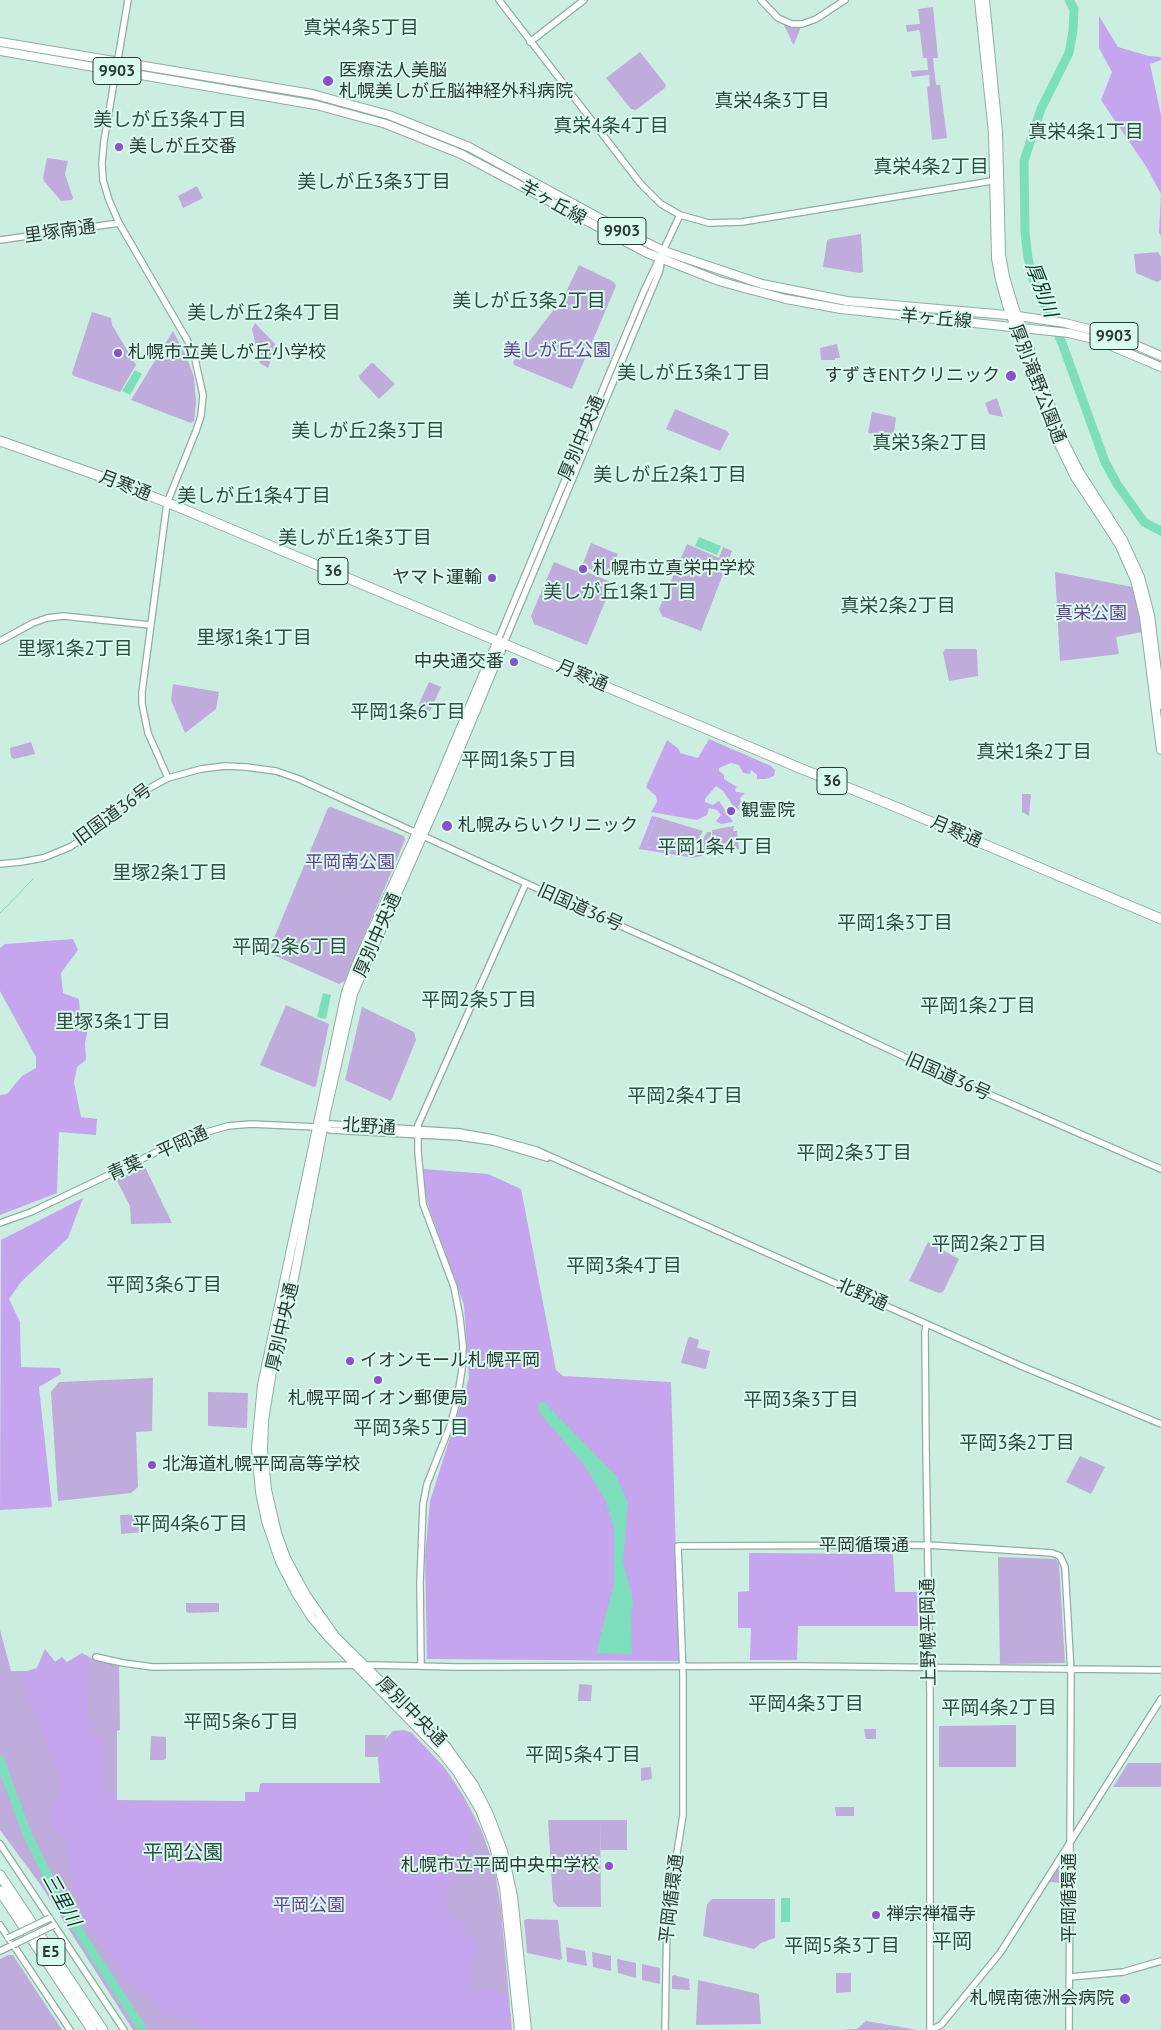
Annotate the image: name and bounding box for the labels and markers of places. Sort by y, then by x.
place label: 医療法人美脳 札幌美しが丘脳神経外科病院 [339,60,573,102]
marker: 医療法人美脳 札幌美しが丘脳神経外科病院 [321,74,335,88]
place label: 美しが丘交番 [129,136,237,158]
marker: 美しが丘交番 [113,141,125,153]
place label: 札幌市立美しが丘小学校 [128,342,326,364]
marker: 札幌市立美しが丘小学校 [112,347,124,359]
place label: すずきENTクリニック [824,365,1000,387]
marker: すずきENTクリニック [1004,369,1018,383]
place label: 札幌市立真栄中学校 [593,558,755,580]
marker: 札幌市立真栄中学校 [577,563,589,575]
place label: ヤマト運輸 [392,567,482,589]
marker: ヤマト運輸 [486,572,498,584]
place label: 中央通交番 [414,651,504,673]
marker: 中央通交番 [508,656,520,668]
place label: 観霊院 [741,800,795,822]
marker: 観霊院 [725,805,737,817]
place label: 札幌みらいクリニック [458,815,638,837]
marker: 札幌みらいクリニック [440,819,454,833]
place label: イオンモール札幌平岡 [360,1350,540,1372]
marker: イオンモール札幌平岡 [344,1355,356,1367]
marker: 札幌平岡イオン郵便局 [372,1374,384,1386]
place label: 札幌平岡イオン郵便局 [288,1388,468,1410]
place label: 北海道札幌平岡高等学校 [162,1454,360,1476]
marker: 北海道札幌平岡高等学校 [146,1459,158,1471]
place label: 札幌市立平岡中央中学校 [401,1855,599,1877]
marker: 札幌市立平岡中央中学校 [603,1860,615,1872]
place label: 禅宗禅福寺 [886,1904,976,1926]
marker: 禅宗禅福寺 [870,1909,882,1921]
place label: 札幌南徳洲会病院 [970,1988,1114,2010]
marker: 札幌南徳洲会病院 [1118,1992,1132,2006]

